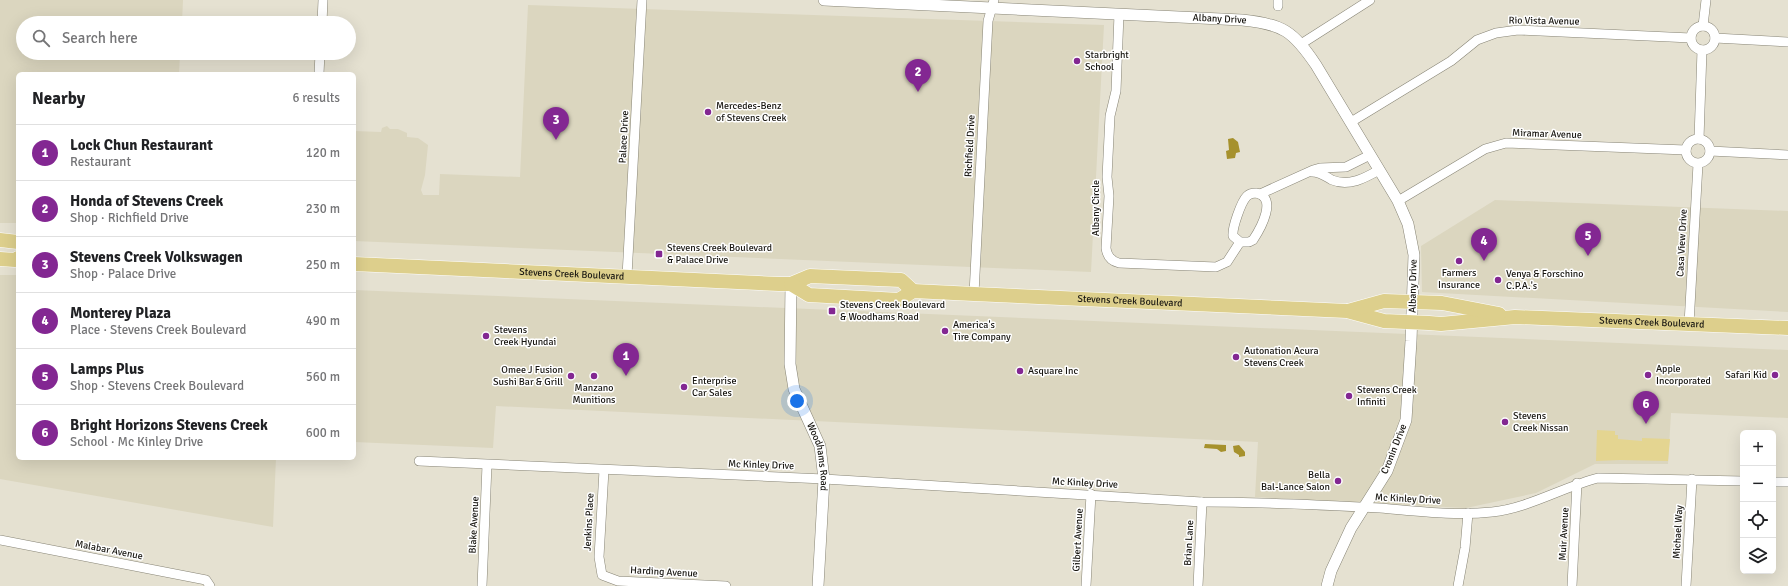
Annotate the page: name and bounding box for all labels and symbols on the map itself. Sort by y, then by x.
street label: Albany Drive [1192,12,1247,26]
street label: Rio Vista Avenue [1508,14,1580,28]
place label: Starbright School [1085,49,1129,73]
marker: Starbright School [1072,56,1082,66]
pin: 2 [905,59,931,92]
place label: Mercedes-Benz of Stevens Creek [716,100,787,124]
pin: 3 [543,107,569,140]
marker: Mercedes-Benz of Stevens Creek [703,107,713,117]
street label: Palace Drive [617,110,631,164]
street label: Richfield Drive [962,115,978,177]
street label: Miramar Avenue [1512,127,1582,141]
street label: Albany Circle [1090,180,1102,236]
street label: Casa View Drive [1674,209,1690,277]
pin: 5 [1575,223,1601,256]
pin: 4 [1471,228,1497,261]
place label: Stevens Creek Boulevard & Palace Drive [667,242,772,266]
marker: Stevens Creek Boulevard & Palace Drive [654,249,664,259]
marker: Farmers Insurance [1454,256,1464,266]
street label: Albany Drive [1407,259,1419,313]
street label: Stevens Creek Boulevard [519,266,625,283]
place label: Farmers Insurance [1438,267,1480,291]
place label: Venya & Forschino C.P.A.'s [1506,268,1584,292]
marker: Venya & Forschino C.P.A.'s [1493,275,1503,285]
street label: Stevens Creek Boulevard [1077,293,1183,309]
place label: Stevens Creek Boulevard & Woodhams Road [840,299,945,323]
marker: Stevens Creek Boulevard & Woodhams Road [827,306,837,316]
street label: Stevens Creek Boulevard [1599,314,1705,331]
place label: America's Tire Company [953,319,1011,343]
place label: Stevens Creek Hyundai [494,324,556,348]
marker: America's Tire Company [940,326,950,336]
marker: Stevens Creek Hyundai [481,331,491,341]
pin: 1 [613,343,639,376]
place label: Autonation Acura Stevens Creek [1244,345,1319,369]
marker: Autonation Acura Stevens Creek [1231,352,1241,362]
place label: Apple Incorporated [1656,363,1711,387]
place label: Omee J Fusion Sushi Bar & Grill [493,364,563,388]
place label: Asquare Inc [1028,365,1078,377]
marker: Asquare Inc [1015,366,1025,376]
place label: Safari Kid [1725,369,1767,381]
marker: Apple Incorporated [1643,370,1653,380]
marker: Safari Kid [1770,370,1780,380]
marker: Omee J Fusion Sushi Bar & Grill [566,371,576,381]
marker: Manzano Munitions [589,371,599,381]
place label: Enterprise Car Sales [692,375,736,399]
place label: Manzano Munitions [573,382,616,406]
marker: Enterprise Car Sales [679,382,689,392]
place label: Stevens Creek Infiniti [1357,384,1417,408]
your location [787,391,807,411]
marker: Stevens Creek Infiniti [1344,391,1354,401]
pin: 6 [1633,391,1659,424]
place label: Stevens Creek Nissan [1513,410,1569,434]
marker: Stevens Creek Nissan [1500,417,1510,427]
street label: Woodhams Road [804,421,830,491]
street label: Cronin Drive [1379,422,1409,476]
street label: Mc Kinley Drive [728,458,794,472]
place label: Bella Bal-Lance Salon [1261,469,1330,493]
street label: Mc Kinley Drive [1052,475,1118,491]
marker: Bella Bal-Lance Salon [1333,476,1343,486]
street label: Mc Kinley Drive [1375,491,1441,507]
street label: Jenkins Place [581,493,597,551]
street label: Blake Avenue [467,496,481,554]
street label: Michael Way [1671,504,1685,559]
street label: Muir Avenue [1557,507,1571,561]
street label: Gilbert Avenue [1070,508,1086,572]
street label: Brian Lane [1182,520,1196,566]
street label: Malabar Avenue [74,538,144,562]
street label: Harding Avenue [630,564,698,580]

